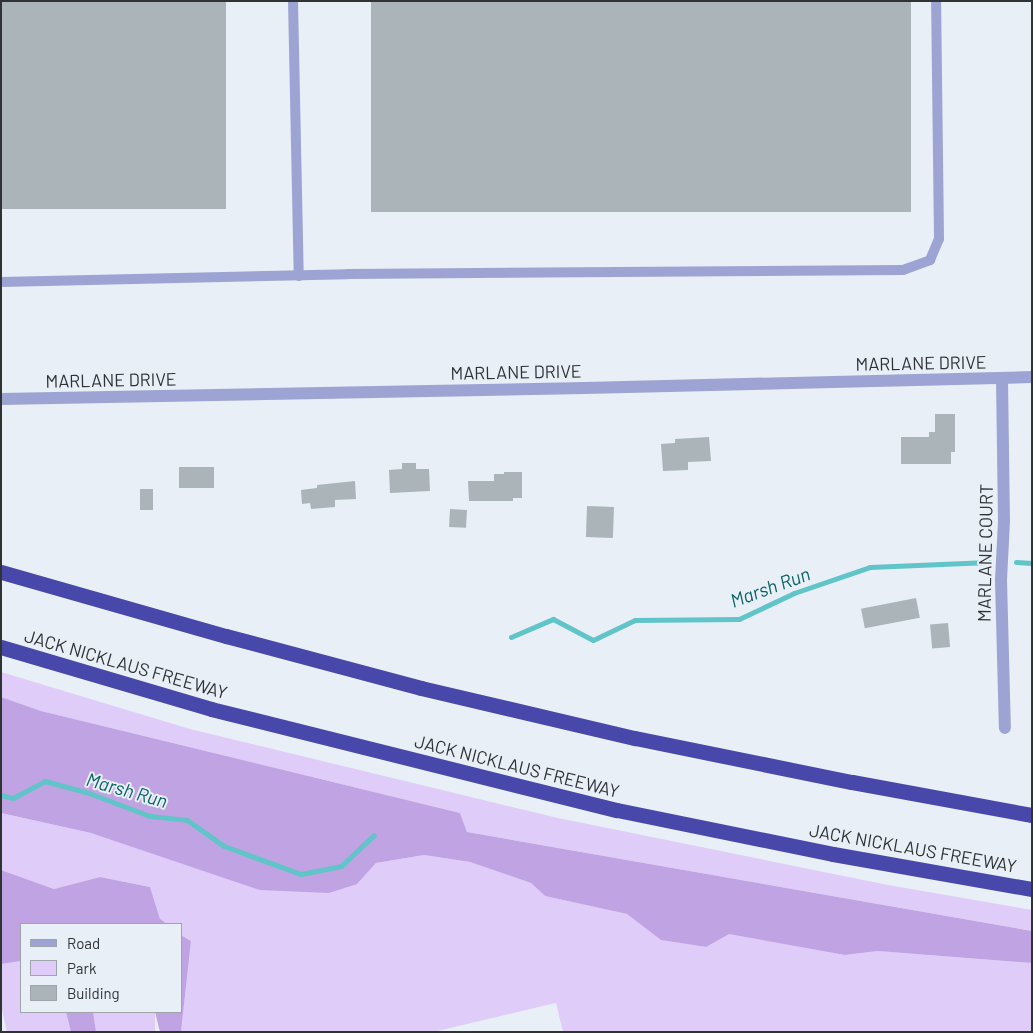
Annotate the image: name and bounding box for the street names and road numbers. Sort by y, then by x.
street label: MARLANE DRIVE [855,351,987,375]
street label: MARLANE DRIVE [450,360,582,384]
street label: MARLANE DRIVE [45,368,177,392]
street label: MARLANE COURT [973,484,997,622]
street label: JACK NICKLAUS FREEWAY [22,625,230,703]
street label: JACK NICKLAUS FREEWAY [412,730,622,802]
street label: JACK NICKLAUS FREEWAY [808,819,1018,877]

